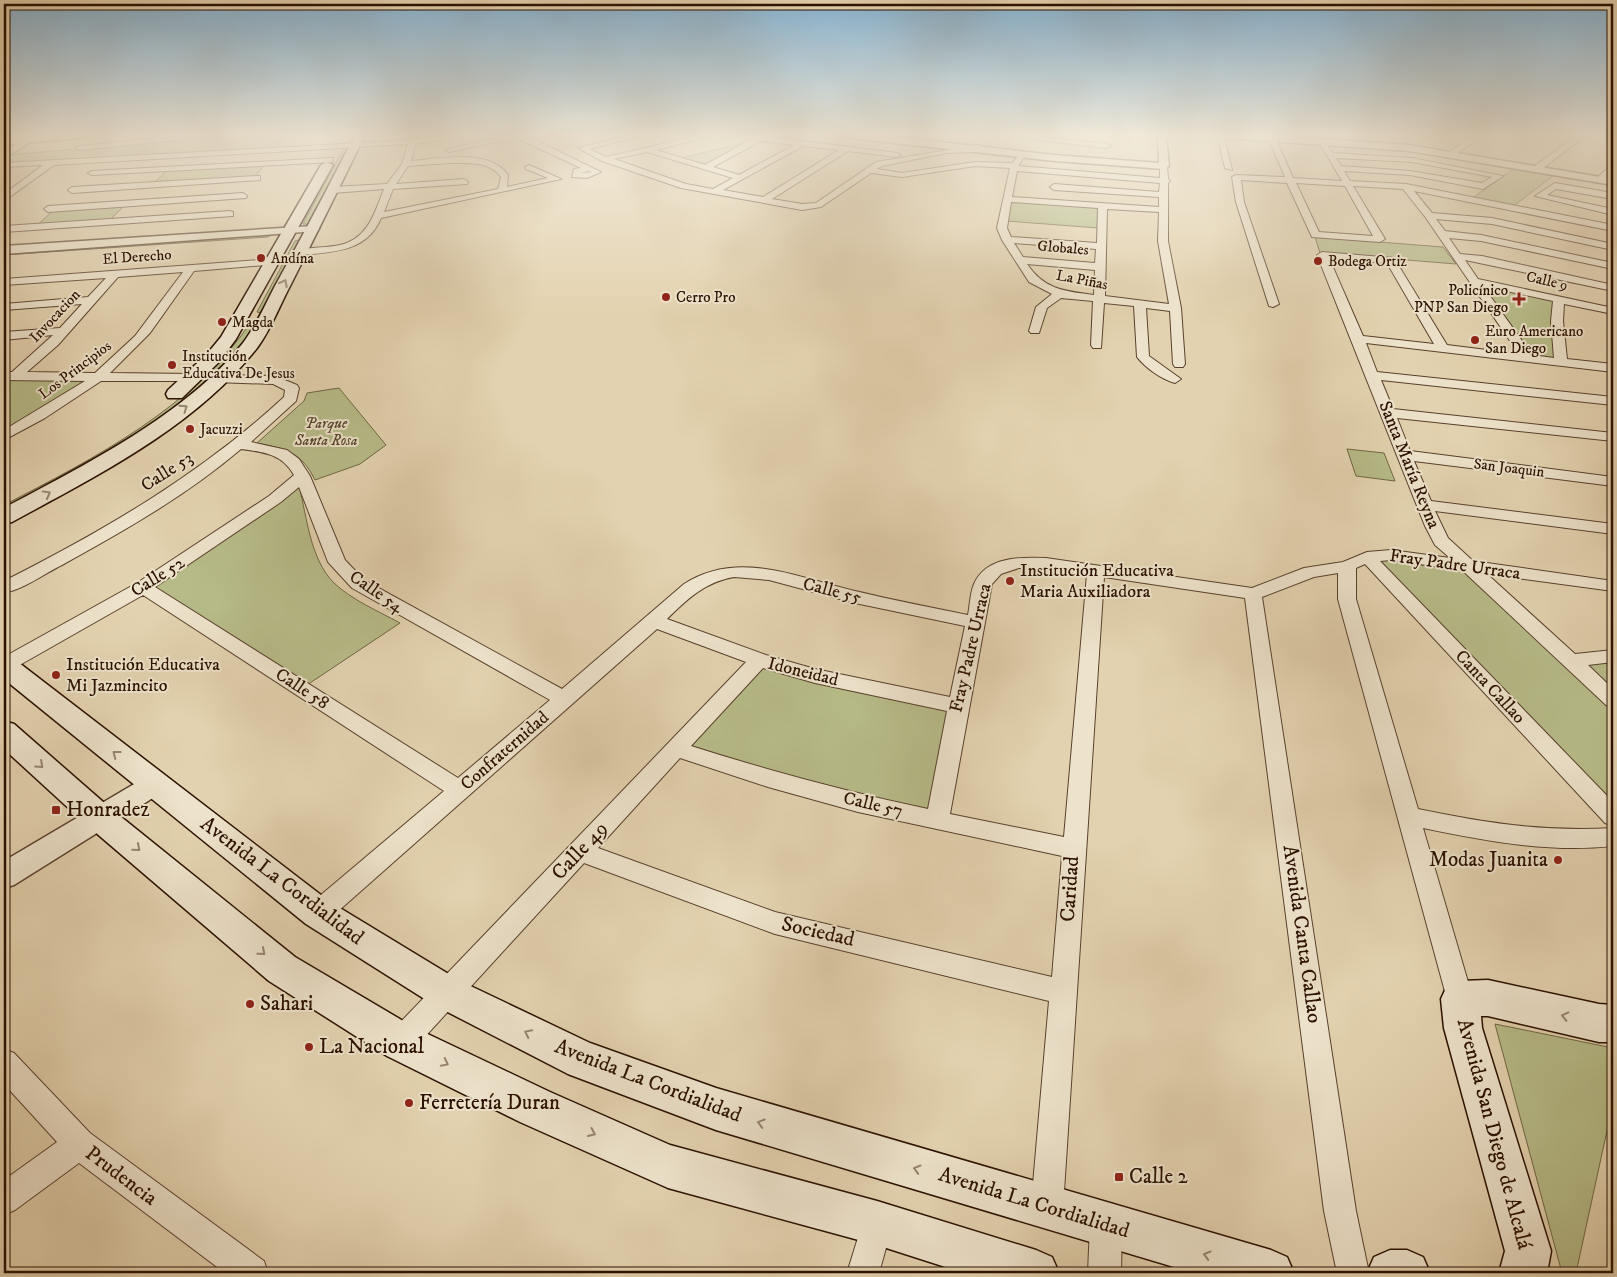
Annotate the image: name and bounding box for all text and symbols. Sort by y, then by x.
street label: Globales [1037,236,1089,260]
street label: El Derecho [102,245,172,269]
place label: Andína [271,249,315,268]
marker: Andína [255,252,267,264]
place label: Bodega Ortiz [1328,252,1407,271]
marker: Bodega Ortiz [1312,255,1324,267]
street label: La Piñas [1055,266,1109,294]
street label: Calle 9 [1524,267,1570,295]
one-way arrow [278,279,288,288]
place label: Policínico PNP San Diego [1414,281,1508,317]
street label: Invocacion [26,285,85,347]
place label: Cerro Pro [676,288,735,307]
marker: Cerro Pro [660,291,672,303]
marker: Policínico PNP San Diego [1512,292,1526,306]
place label: Magda [232,313,274,332]
marker: Magda [216,316,228,328]
place label: Euro Americano San Diego [1485,322,1583,358]
marker: Euro Americano San Diego [1469,334,1481,346]
street label: Los Principios [35,336,115,404]
place label: Institución Educativa De Jesus [182,347,295,383]
marker: Institución Educativa De Jesus [166,359,178,371]
street label: Santa María Reyna [1373,398,1445,532]
one-way arrow [179,405,188,414]
park label: Parque Santa Rosa [294,414,357,450]
place label: Jacuzzi [198,420,243,439]
marker: Jacuzzi [184,423,196,435]
street label: Calle 53 [137,447,197,497]
street label: San Joaquin [1473,454,1546,482]
one-way arrow [41,490,50,500]
street label: Fray Padre Urraca [1388,545,1522,585]
street label: Calle 52 [127,552,189,602]
place label: Institución Educativa Maria Auxiliadora [1020,560,1174,603]
street label: Calle 54 [345,566,408,618]
street label: Calle 55 [800,573,864,609]
marker: Institución Educativa Maria Auxiliadora [1004,575,1016,587]
street label: Fray Padre Urraca [945,581,997,715]
street label: Canta Callao [1450,645,1530,729]
street label: Idoneidad [765,653,841,691]
place label: Institución Educativa Mi Jazmincito [66,654,220,697]
street label: Calle 58 [271,664,333,714]
marker: Institución Educativa Mi Jazmincito [50,669,62,681]
street label: Confraternidad [456,707,554,795]
one-way arrow [112,751,122,760]
one-way arrow [35,759,44,768]
street label: Calle 57 [841,788,905,822]
place label: Honradez [66,797,150,823]
marker: Honradez [50,804,62,816]
street label: Avenida La Cordialidad [195,811,369,951]
street label: Calle 49 [546,816,614,886]
one-way arrow [131,843,140,851]
street label: Avenida Canta Callao [1277,843,1327,1025]
place label: Modas Juanita [1429,847,1548,873]
marker: Modas Juanita [1552,854,1564,866]
street label: Caridad [1055,855,1085,923]
street label: Sociedad [779,911,858,953]
one-way arrow [256,947,265,955]
place label: Sahari [260,991,313,1017]
marker: Sahari [244,998,256,1010]
one-way arrow [1561,1011,1570,1022]
street label: Avenida San Diego de Alcalá [1451,1016,1537,1252]
one-way arrow [524,1029,533,1039]
street label: Avenida La Cordialidad [551,1033,746,1129]
place label: La Nacional [319,1034,425,1060]
marker: La Nacional [303,1041,315,1053]
one-way arrow [440,1057,449,1067]
place label: Ferretería Duran [419,1090,560,1116]
marker: Ferretería Duran [403,1097,415,1109]
one-way arrow [757,1118,766,1128]
one-way arrow [587,1126,596,1137]
street label: Prudencia [80,1140,162,1212]
street label: Avenida La Cordialidad [936,1162,1133,1245]
one-way arrow [913,1164,922,1174]
place label: Calle 2 [1129,1164,1189,1190]
marker: Calle 2 [1113,1171,1125,1183]
one-way arrow [1203,1250,1212,1260]

